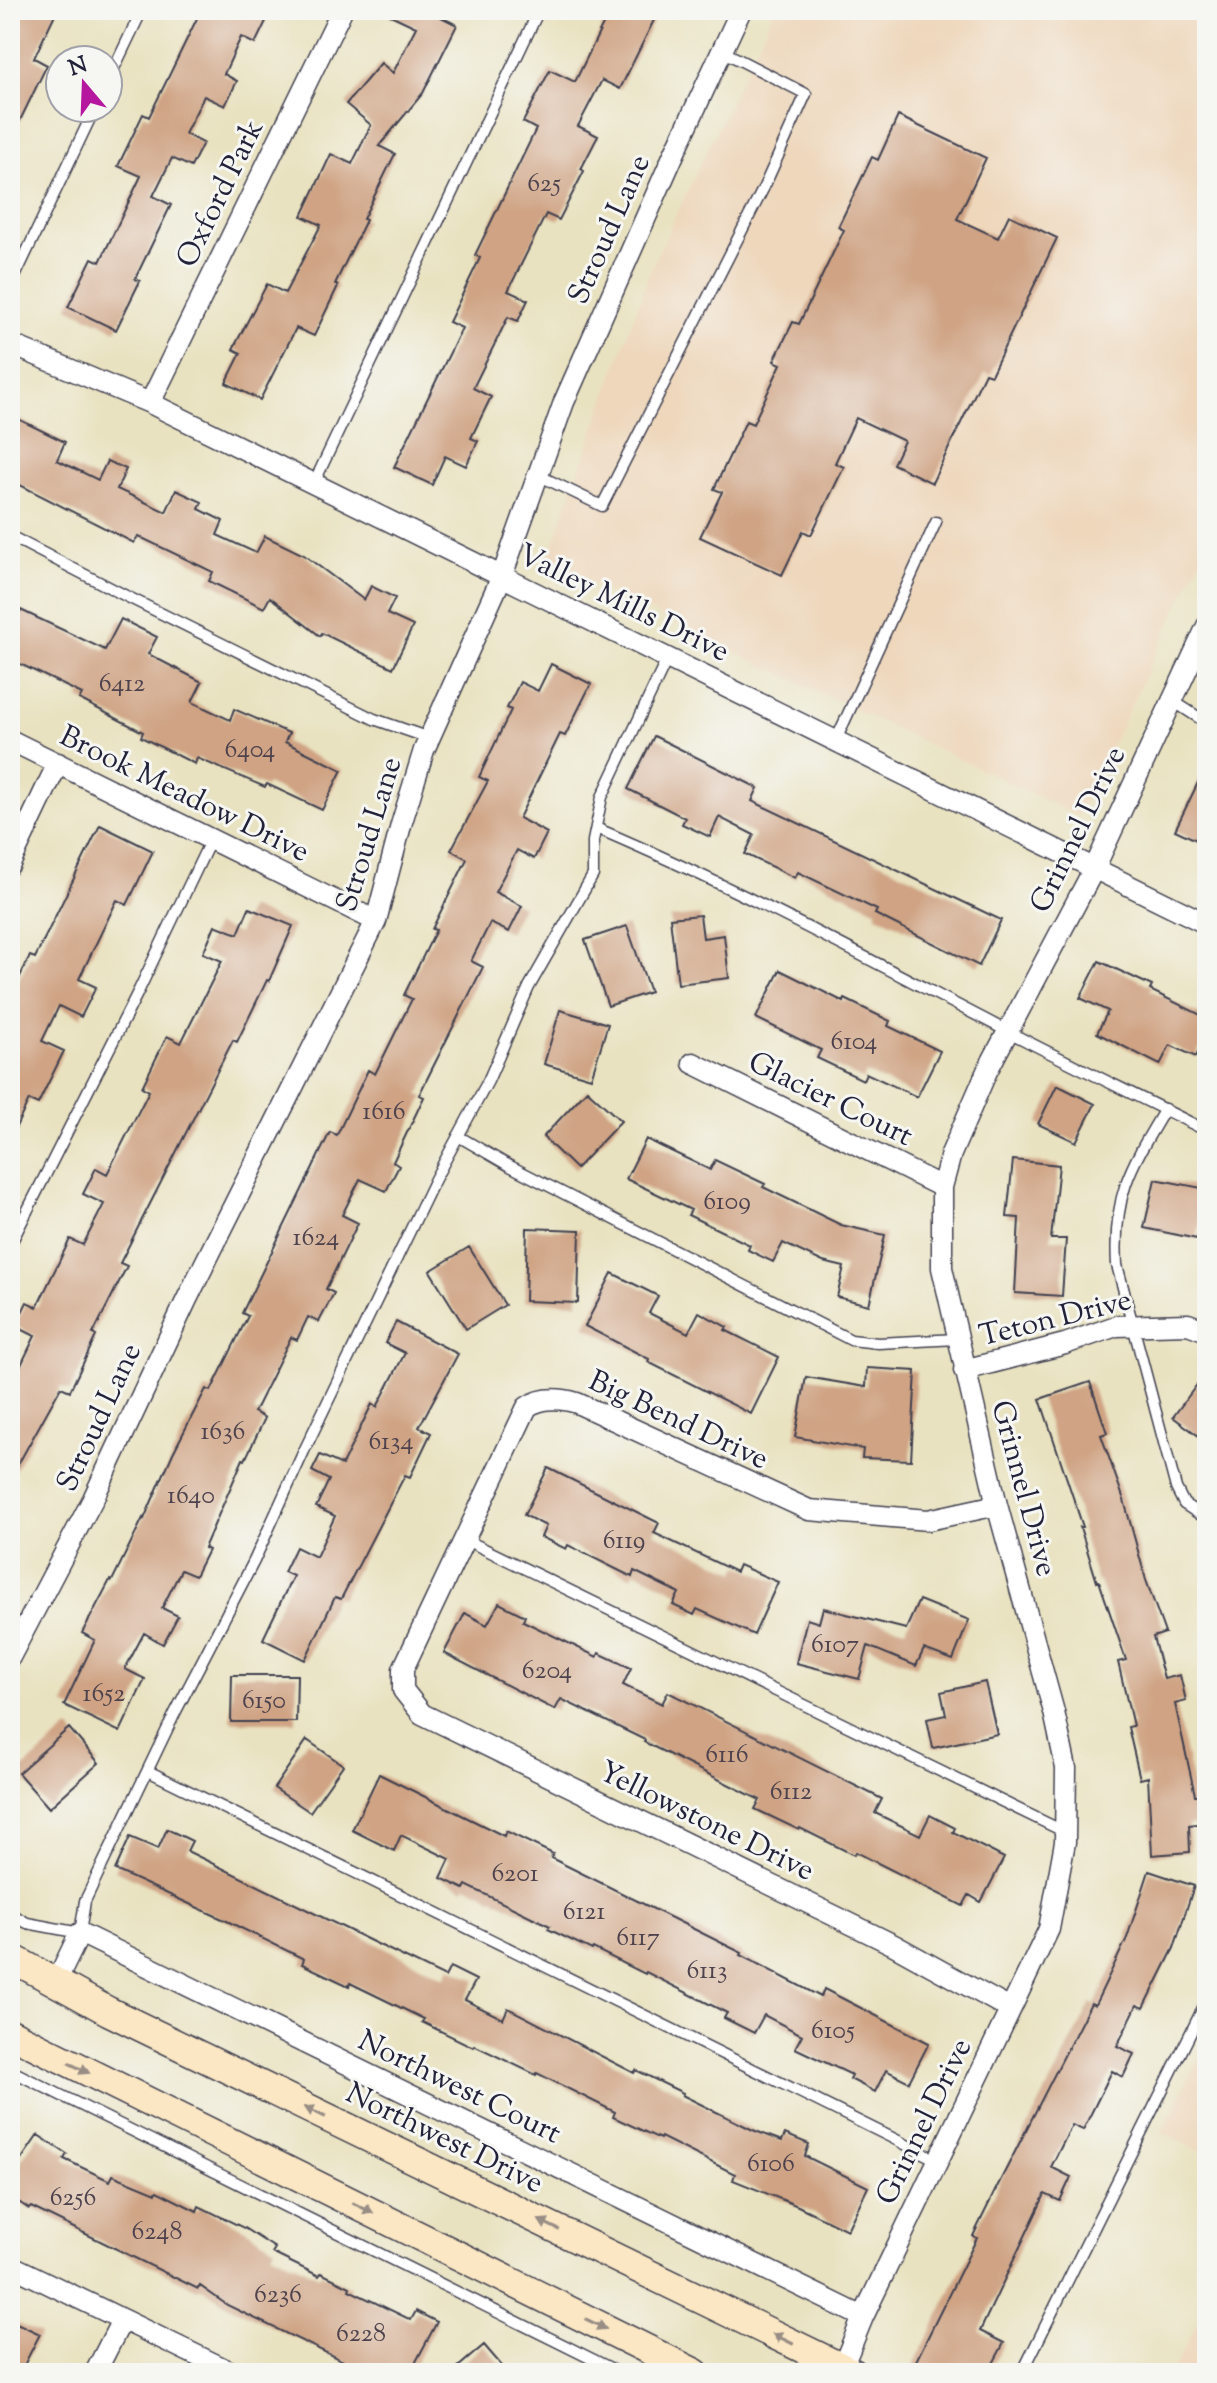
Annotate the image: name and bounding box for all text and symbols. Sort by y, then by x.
north arrow [44,44,124,124]
text: N [65,50,92,86]
street label: Oxford Park [167,113,276,275]
street label: Stroud Lane [558,148,662,312]
house number: 625 [527,166,561,203]
street label: Valley Mills Drive [510,534,736,674]
house number: 6412 [99,666,145,703]
street label: Brook Meadow Drive [52,716,316,874]
house number: 6404 [225,732,275,769]
street label: Grinnel Drive [1020,740,1138,921]
street label: Stroud Lane [326,752,414,917]
house number: 6104 [831,1024,877,1061]
street label: Glacier Court [740,1042,920,1159]
house number: 1616 [362,1094,406,1131]
house number: 6109 [703,1184,751,1221]
house number: 1624 [293,1220,339,1257]
street label: Teton Drive [975,1280,1136,1359]
street label: Stroud Lane [47,1337,154,1500]
street label: Big Bend Drive [581,1361,775,1482]
street label: Grinnel Drive [978,1396,1067,1581]
house number: 1636 [201,1414,245,1451]
house number: 6134 [368,1424,414,1461]
house number: 1640 [167,1478,215,1515]
house number: 6119 [603,1523,645,1560]
house number: 6107 [811,1627,859,1664]
house number: 6204 [522,1653,572,1690]
house number: 1652 [83,1676,125,1713]
house number: 6150 [242,1683,286,1720]
house number: 6116 [705,1737,749,1774]
street label: Yellowstone Drive [591,1751,821,1893]
house number: 6112 [770,1774,812,1811]
house number: 6201 [491,1856,539,1893]
house number: 6121 [563,1894,605,1931]
house number: 6117 [616,1920,660,1957]
house number: 6113 [687,1953,727,1990]
house number: 6105 [811,2013,855,2050]
street label: Northwest Court [350,2020,568,2156]
street label: Grinnel Drive [866,2032,984,2213]
one-way arrow [68,2061,91,2075]
street label: Northwest Drive [338,2073,550,2206]
one-way arrow [304,2105,327,2119]
house number: 6106 [747,2146,795,2183]
house number: 6256 [50,2180,96,2217]
one-way arrow [351,2202,374,2215]
house number: 6248 [132,2214,182,2251]
one-way arrow [537,2218,561,2232]
house number: 6236 [254,2277,302,2314]
house number: 6228 [336,2316,386,2353]
one-way arrow [584,2317,607,2331]
one-way arrow [771,2332,795,2346]

